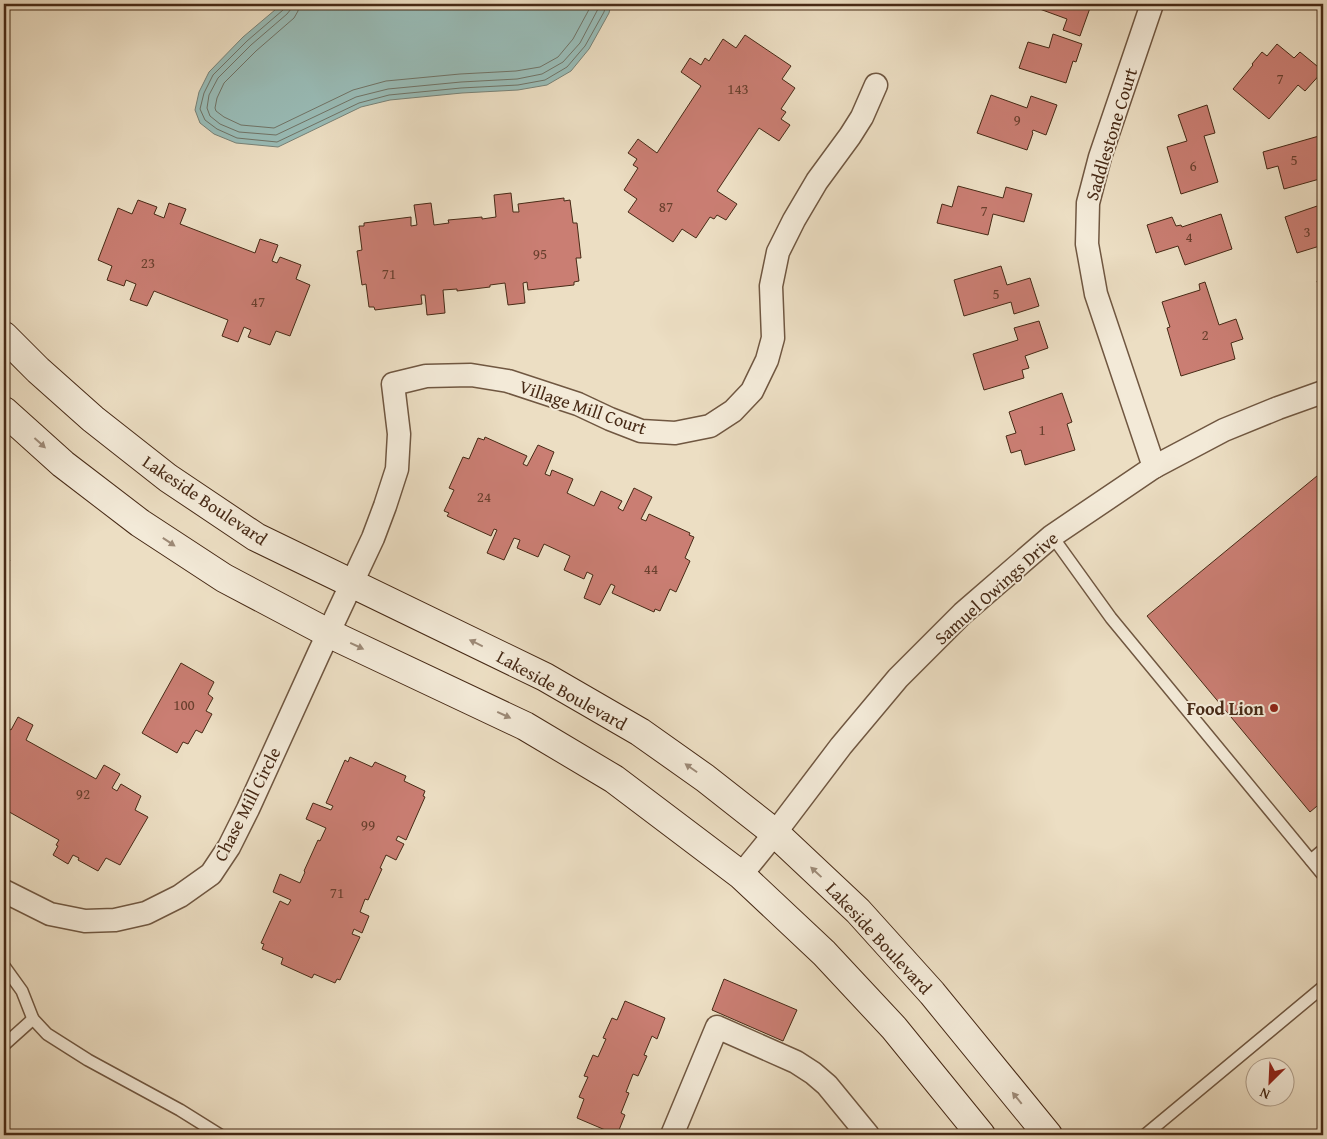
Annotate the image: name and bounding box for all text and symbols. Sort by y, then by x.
street label: Saddlestone Court [1078,64,1144,204]
house number: 7 [1276,68,1284,89]
house number: 143 [727,78,749,99]
house number: 9 [1013,109,1021,130]
house number: 5 [1290,149,1298,170]
house number: 6 [1189,155,1197,176]
house number: 87 [659,196,673,217]
house number: 7 [980,200,988,221]
house number: 3 [1303,221,1311,242]
house number: 4 [1185,226,1193,247]
house number: 95 [533,243,547,264]
house number: 23 [141,252,155,273]
house number: 71 [382,263,396,284]
house number: 5 [992,283,1000,304]
house number: 47 [251,291,265,312]
house number: 2 [1201,324,1209,345]
street label: Village Mill Court [516,373,651,442]
house number: 1 [1038,419,1046,440]
one-way arrow [33,438,46,449]
street label: Lakeside Boulevard [137,448,273,552]
house number: 24 [477,486,491,507]
street label: Samuel Owings Drive [928,525,1064,651]
one-way arrow [162,537,176,547]
house number: 44 [644,558,658,579]
one-way arrow [468,639,483,647]
one-way arrow [349,642,364,651]
street label: Lakeside Boulevard [492,643,632,737]
house number: 100 [173,694,195,715]
place label: Food Lion [1187,695,1264,722]
marker: Food Lion [1268,702,1280,714]
one-way arrow [497,712,511,720]
street label: Chase Mill Circle [207,742,287,866]
one-way arrow [685,763,698,773]
house number: 92 [76,783,90,804]
house number: 99 [361,814,375,835]
one-way arrow [811,866,823,878]
street label: Lakeside Boulevard [820,876,939,1001]
house number: 71 [330,882,344,903]
north arrow [1244,1056,1294,1106]
text: N [1256,1083,1273,1105]
one-way arrow [1012,1091,1023,1104]

